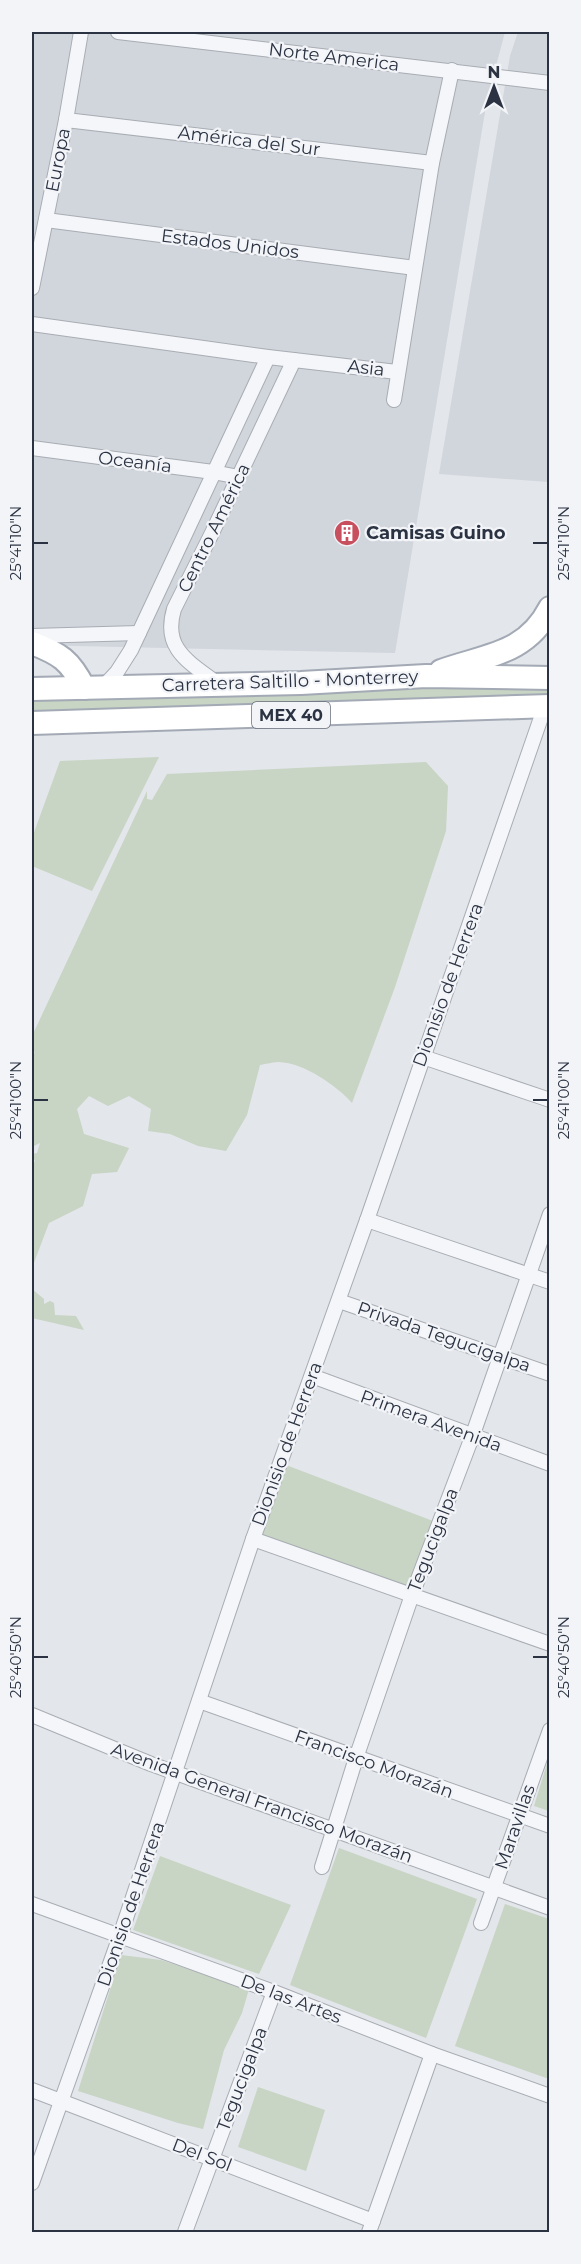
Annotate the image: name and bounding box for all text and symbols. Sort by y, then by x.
street label: Norte America [267,38,401,76]
north arrow [464,57,524,117]
text: N [488,63,500,82]
street label: América del Sur [177,121,321,161]
street label: Europa [41,126,75,194]
street label: Estados Unidos [160,225,300,263]
street label: Asia [346,355,386,381]
street label: Oceanía [97,447,173,477]
street label: Centro América [173,460,255,596]
text: 25°41'10"N [6,506,25,580]
text: 25°41'10"N [554,506,573,580]
building icon: Camisas Guino [332,518,362,548]
place label: Camisas Guino [366,522,506,544]
street label: Carretera Saltillo - Monterrey [161,666,419,696]
road number: MEX 40 [252,702,330,728]
street label: Dionisio de Herrera [408,900,488,1070]
text: 25°41'00"N [6,1061,25,1139]
text: 25°41'00"N [554,1061,573,1139]
street label: Privada Tegucigalpa [354,1297,534,1377]
street label: Dionisio de Herrera [247,1359,327,1529]
street label: Primera Avenida [357,1385,505,1457]
street label: Tegucigalpa [403,1485,463,1595]
text: 25°40'50"N [6,1616,25,1698]
text: 25°40'50"N [554,1616,573,1698]
street label: Francisco Morazán [291,1725,457,1803]
street label: Avenida General Francisco Morazán [108,1738,416,1868]
street label: Maravillas [490,1781,540,1872]
street label: Dionisio de Herrera [92,1819,170,1989]
street label: De las Artes [237,1970,345,2028]
street label: Tegucigalpa [212,2024,272,2134]
street label: Del Sol [169,2134,235,2176]

